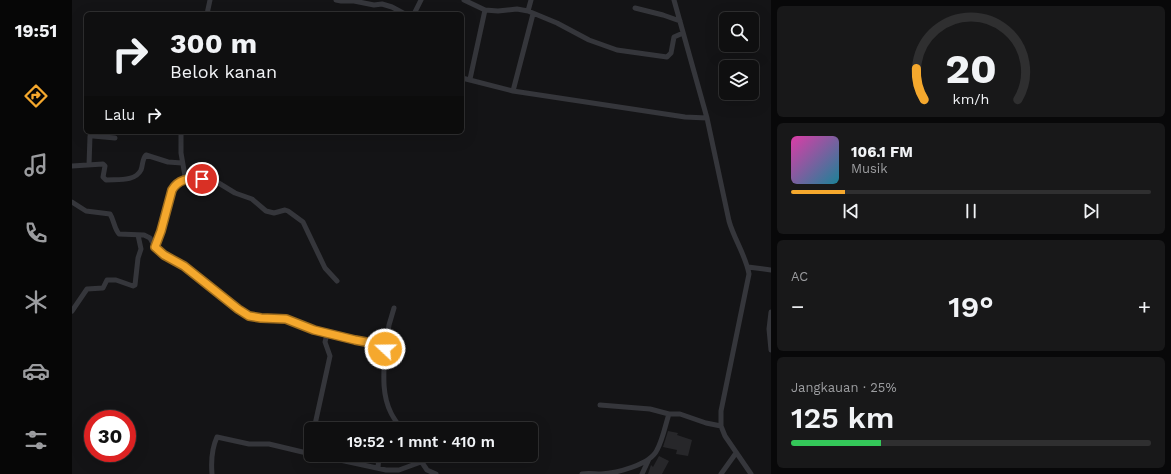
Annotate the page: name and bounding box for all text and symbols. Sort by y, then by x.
map controls [719,12,759,100]
button: search [719,12,759,52]
text: 19:51 [15,20,57,41]
text: 300 m [170,27,257,60]
icon: right [104,28,156,80]
text: 20 [945,43,997,92]
button: layers [719,60,759,100]
text: Belok kanan [170,61,277,82]
icon: directions [22,82,50,110]
text: km/h [953,90,989,106]
icon: right [143,104,165,126]
text: Lalu [104,106,135,124]
text: 106.1 FM [851,143,913,161]
icon: music [22,151,50,179]
text: Musik [851,161,888,176]
pin [185,162,219,196]
icon: arrive [191,168,213,190]
icon: previous [840,200,862,222]
icon: pause [960,200,982,222]
icon: next [1080,200,1102,222]
icon: phone [22,219,50,247]
text: AC [791,269,808,284]
icon: climate [22,288,50,316]
text: 19° [948,289,994,324]
text: − [791,294,804,319]
text: + [1138,294,1151,319]
position arrow [364,328,406,370]
icon: car [22,357,50,385]
text: Jangkauan · 25% [791,380,897,395]
text: 125 km [791,400,894,435]
speed limit sign: 30 [84,410,136,462]
icon: filters [22,426,50,454]
text: 19:52 · 1 mnt · 410 m [347,433,495,451]

